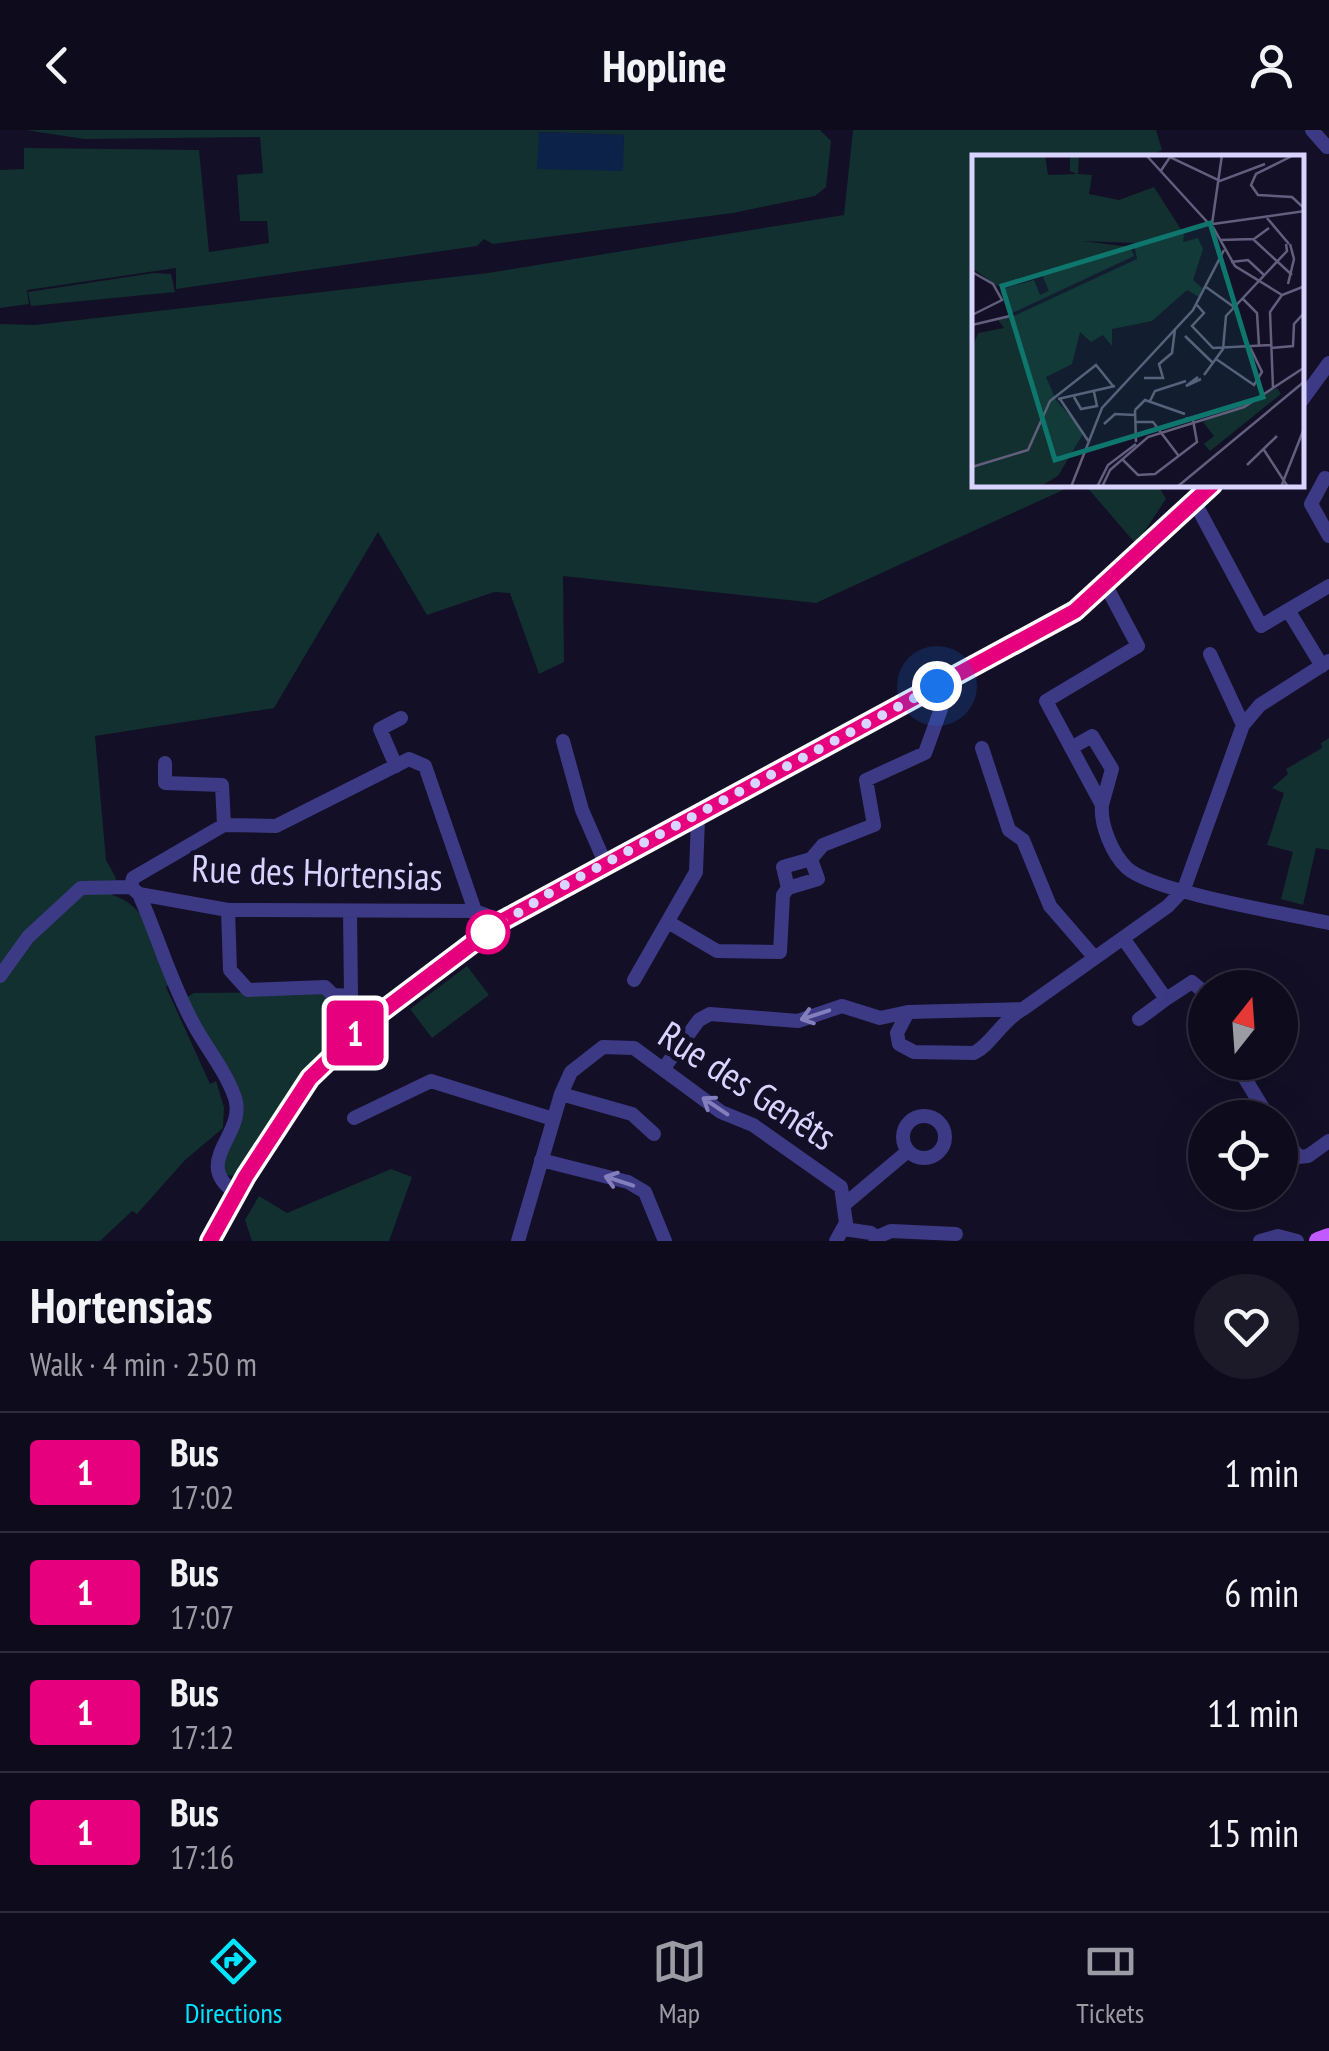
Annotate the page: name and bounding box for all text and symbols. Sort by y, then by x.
text: Hopline [602,36,727,94]
icon: back [30,38,85,93]
icon: person [1244,38,1299,93]
inset map [972,155,1304,488]
your location [912,661,962,711]
street label: Rue des Hortensias [191,843,443,900]
unlabelled marker [467,911,509,953]
north arrow [1188,970,1298,1080]
map controls [1188,970,1298,1210]
line badge: 1 [322,1000,388,1066]
one-way arrow [800,1007,832,1025]
street label: Rue des Genêts [650,1009,846,1160]
text: 1 [347,1010,363,1056]
one-way arrow [701,1096,729,1117]
button: locate [1188,1100,1298,1210]
one-way arrow [604,1171,636,1189]
text: Hortensias [30,1274,213,1336]
button: heart [1194,1274,1299,1379]
text: Walk · 4 min · 250 m [30,1343,257,1385]
text: Bus [170,1427,219,1476]
text: 1 min [1224,1448,1299,1497]
text: 1 [77,1449,93,1495]
text: 17:02 [170,1476,234,1518]
text: Bus [170,1547,219,1596]
text: 6 min [1224,1568,1299,1617]
text: 1 [77,1569,93,1615]
text: 17:07 [170,1596,234,1638]
text: Bus [170,1667,219,1716]
text: 11 min [1207,1688,1299,1737]
text: 1 [77,1689,93,1735]
text: 17:12 [170,1716,234,1758]
text: Bus [170,1787,219,1836]
text: 15 min [1207,1808,1299,1857]
text: 1 [77,1809,93,1855]
text: 17:16 [170,1836,234,1878]
tab: Directions [185,1934,282,2031]
tab: Map [652,1934,707,2031]
tab: Tickets [1076,1934,1144,2031]

